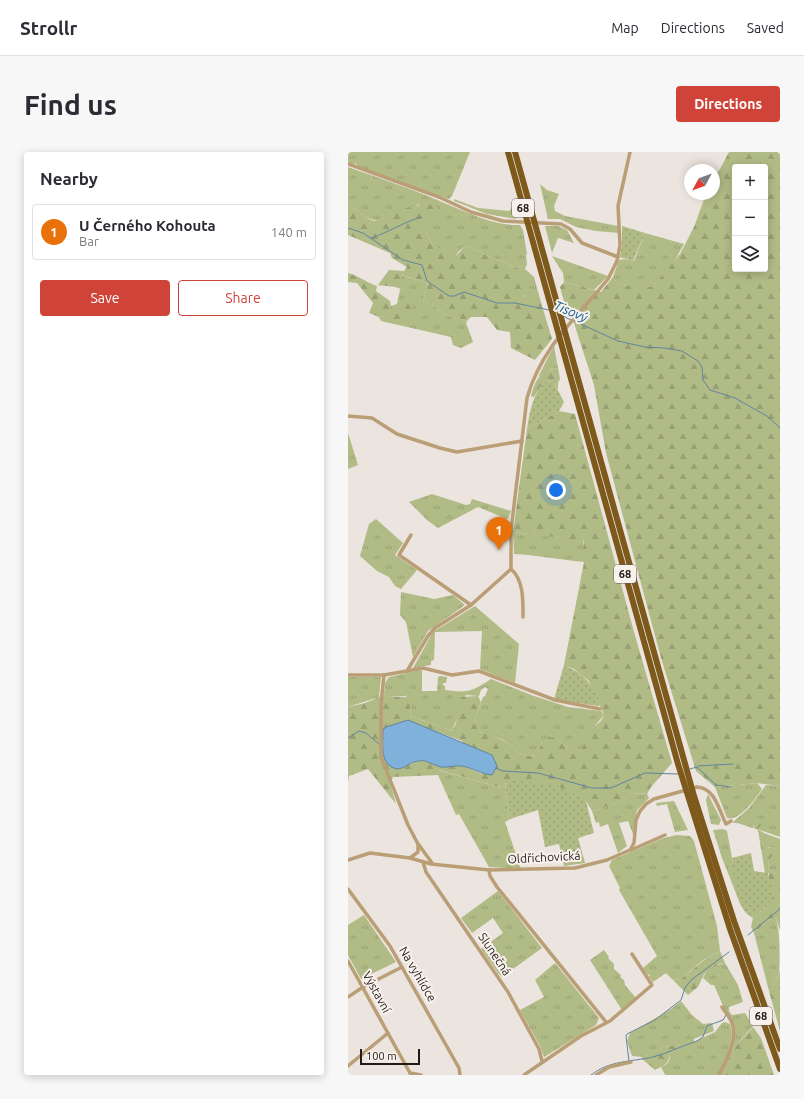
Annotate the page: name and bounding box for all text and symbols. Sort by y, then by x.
text: Strollr [20,17,77,39]
text: Map [611,20,639,36]
text: Directions [661,20,725,36]
text: Saved [747,20,784,36]
button: Directions [676,86,780,122]
text: Find us [24,89,117,120]
north arrow [684,164,720,200]
map controls [732,164,768,272]
button: + [732,164,768,200]
text: Nearby [40,169,98,188]
road number: 68 [512,199,534,217]
button: − [732,200,768,236]
text: U Černého Kohouta [79,217,216,234]
text: 1 [50,225,58,239]
text: 140 m [271,225,307,239]
text: Bar [79,234,99,248]
button: layers [732,236,768,272]
button: Save [40,280,170,316]
button: Share [178,280,308,316]
water label: Tisový [552,298,591,325]
your location [546,480,566,500]
pin: 1 [486,517,512,550]
road number: 68 [614,565,636,583]
street label: Oldřichovická [507,849,581,865]
street label: Slunečná [476,930,514,978]
street label: Na vyhlídce [397,944,439,1004]
street label: Výstavní [360,969,394,1016]
road number: 68 [750,1007,772,1025]
scale bar [360,1047,420,1066]
text: 100 m [366,1050,397,1062]

